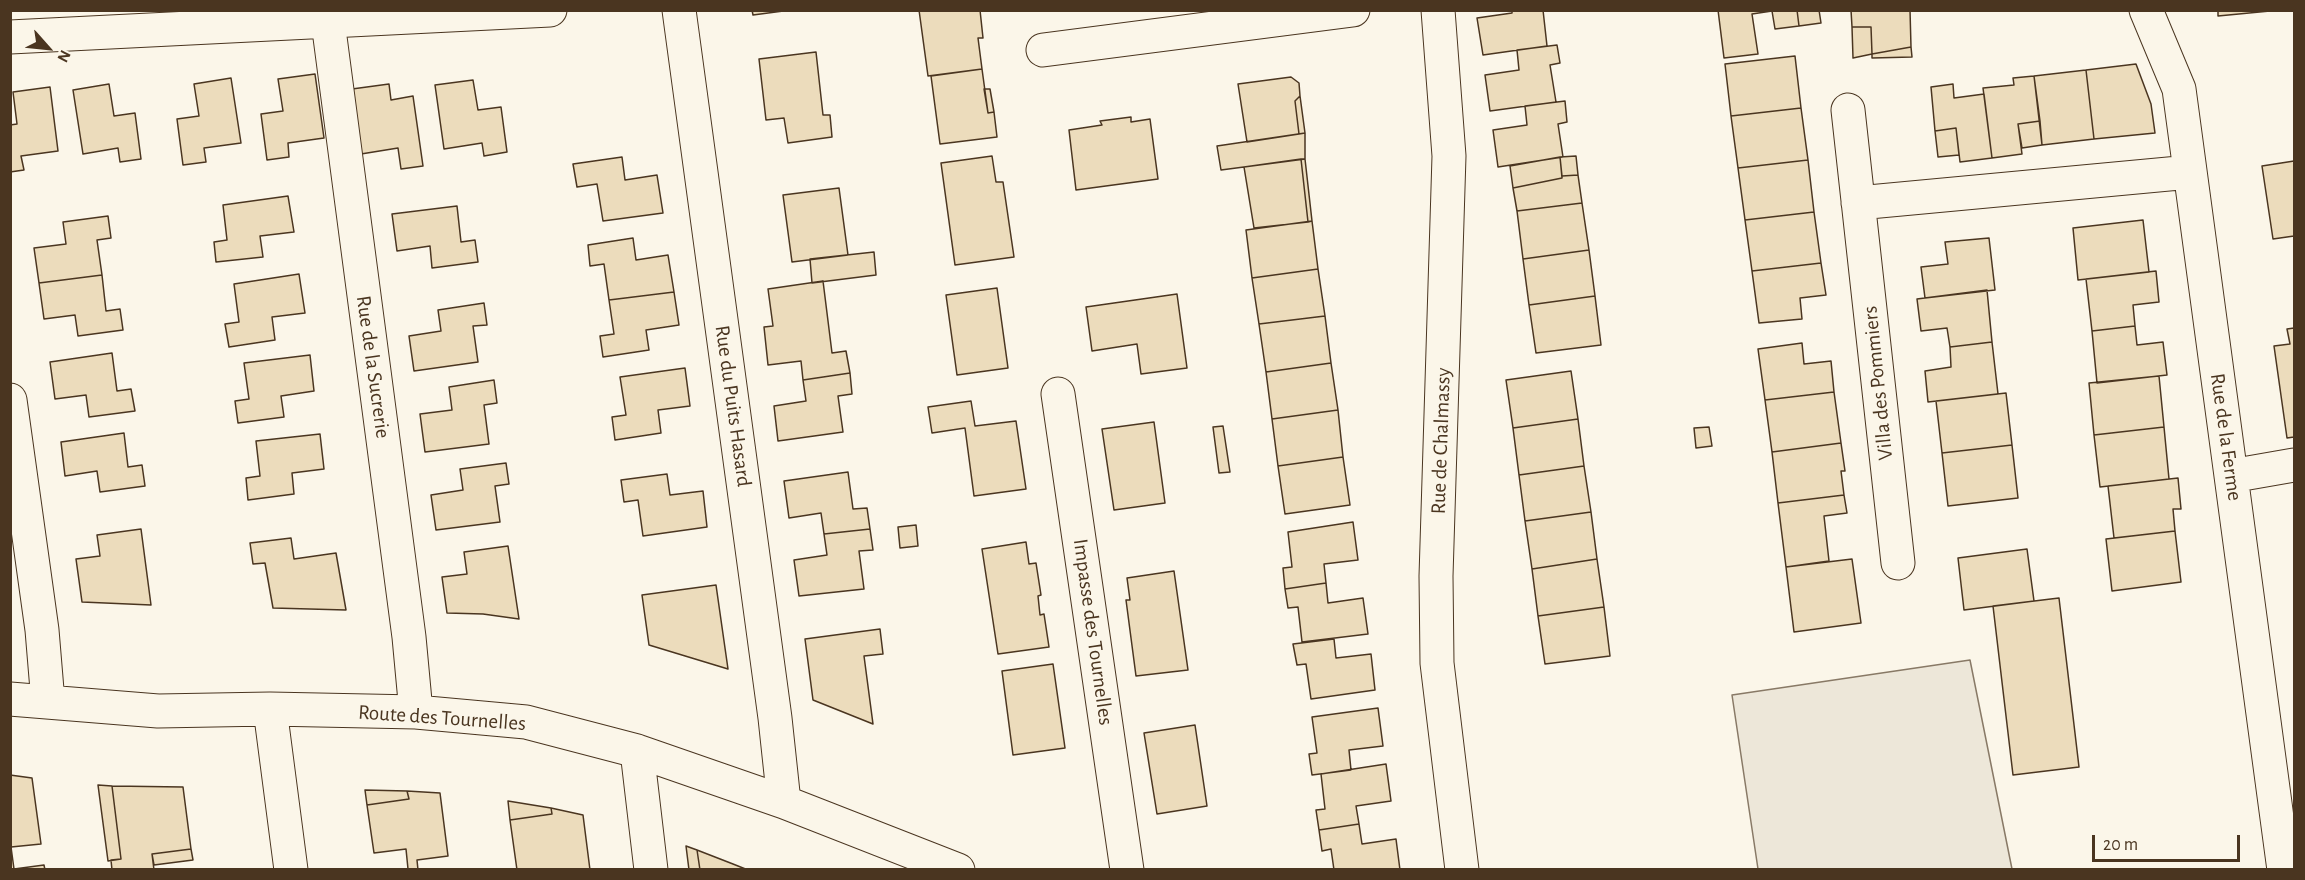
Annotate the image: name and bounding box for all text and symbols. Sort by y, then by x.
north arrow [18,18,78,78]
text: N [54,48,74,65]
street label: Rue de la Sucrerie [351,294,395,440]
street label: Villa des Pommiers [1857,305,1899,461]
street label: Rue du Puits Hasard [709,324,757,488]
street label: Rue de Chalmassy [1426,367,1456,515]
street label: Rue de la Ferme [2205,371,2247,503]
street label: Impasse des Tournelles [1067,537,1119,727]
street label: Route des Tournelles [357,700,527,736]
scale bar [2095,823,2244,861]
text: 20 m [2103,836,2138,854]

